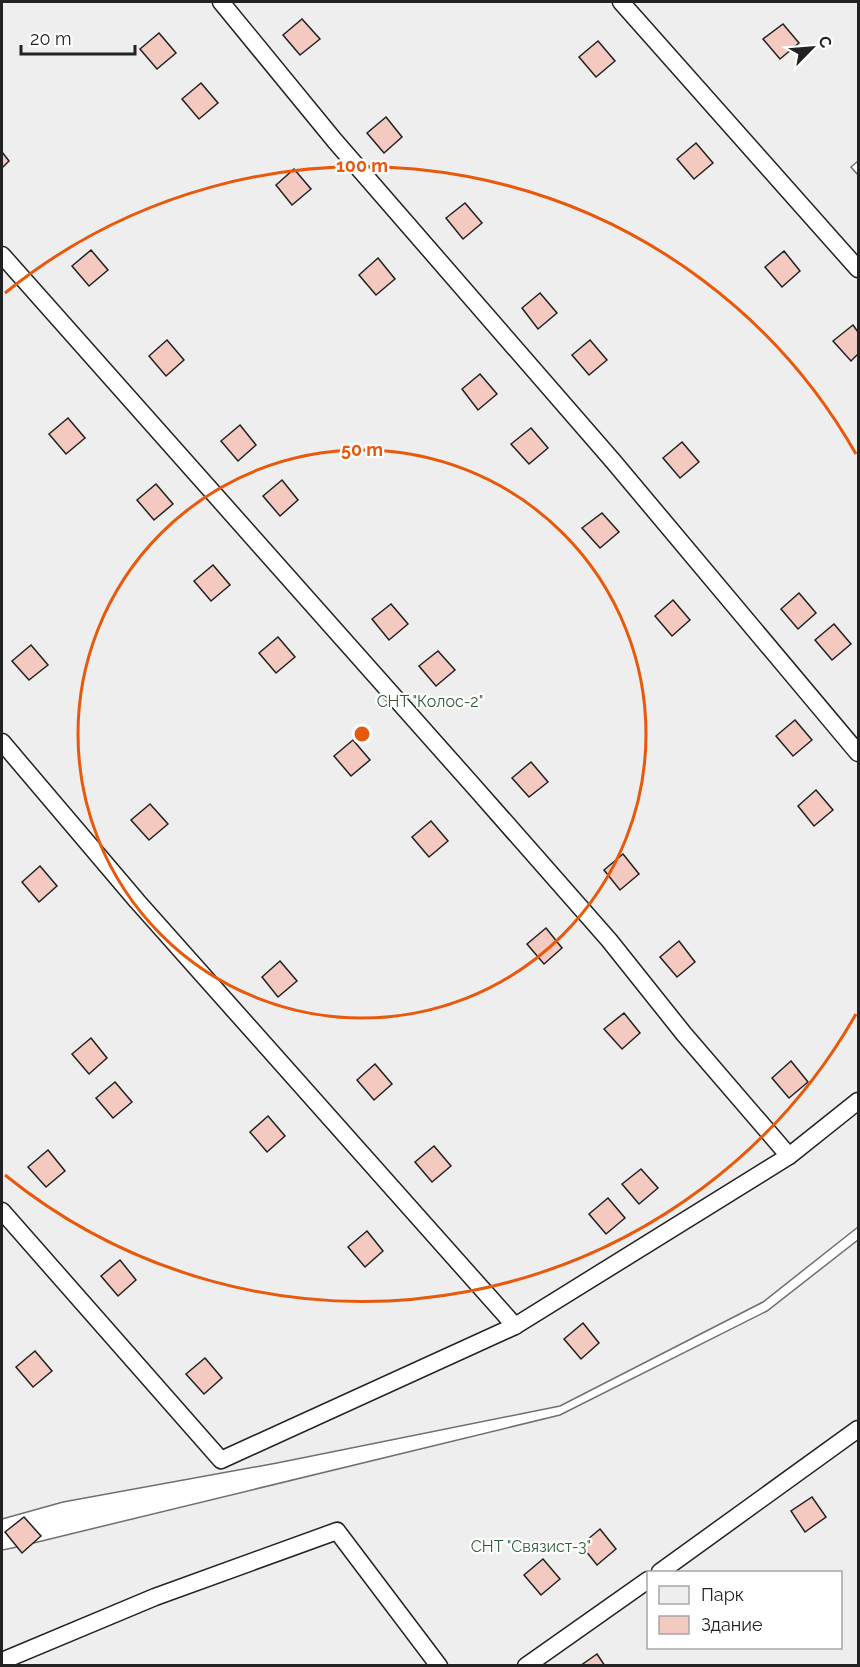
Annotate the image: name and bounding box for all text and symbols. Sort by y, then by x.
scale bar [21,18,135,56]
north arrow [782,18,842,78]
text: 20 m [30,28,72,49]
text: С [814,33,836,51]
text: 100 m [336,155,388,176]
text: 50 m [341,439,383,460]
park label: СНТ "Колос-2" [377,692,483,711]
centre of rings [352,724,372,744]
park label: СНТ "Связист-3" [471,1537,591,1556]
legend [647,1571,842,1649]
text: Парк [701,1584,744,1605]
text: Здание [701,1614,763,1635]

